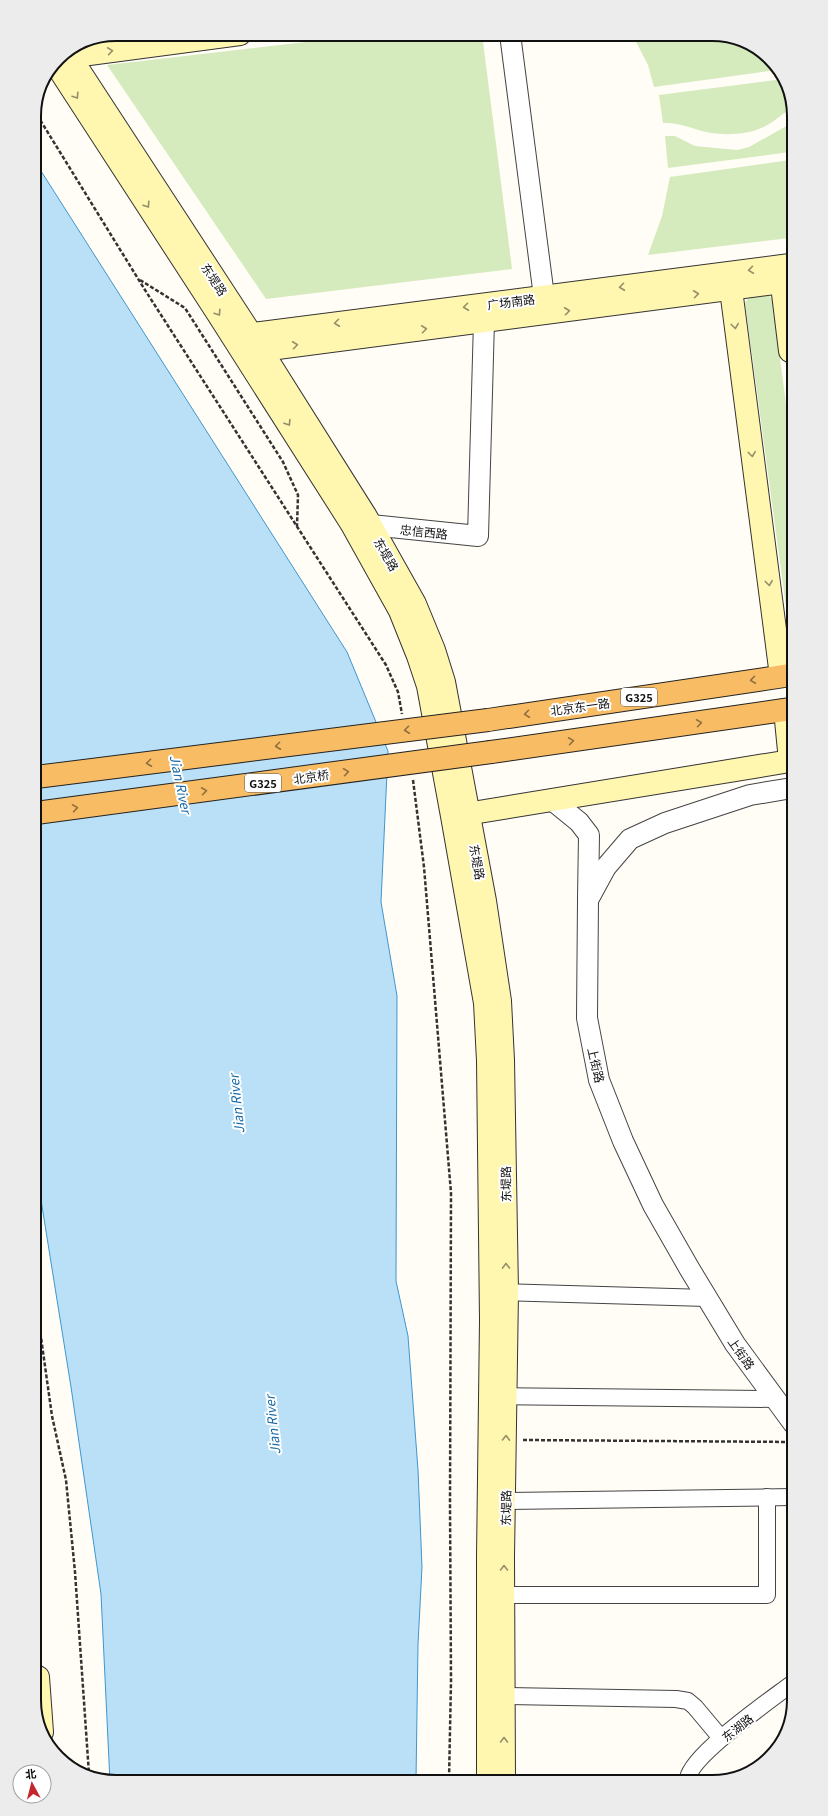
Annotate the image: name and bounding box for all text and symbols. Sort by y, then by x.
one-way arrow [107,47,113,56]
one-way arrow [71,92,79,99]
one-way arrow [142,200,149,207]
street label: 东堤路 [198,259,232,299]
one-way arrow [748,265,754,274]
one-way arrow [619,282,626,291]
street label: 广场南路 [486,290,536,312]
one-way arrow [693,290,699,299]
one-way arrow [463,302,469,311]
one-way arrow [564,306,570,315]
one-way arrow [213,309,220,316]
one-way arrow [334,318,340,327]
one-way arrow [730,322,739,329]
one-way arrow [421,325,427,334]
one-way arrow [292,341,298,350]
one-way arrow [283,419,290,426]
one-way arrow [747,451,756,457]
street label: 忠信西路 [399,520,449,542]
street label: 东堤路 [371,534,403,574]
one-way arrow [764,580,773,586]
one-way arrow [750,675,756,684]
road number: G325 [621,688,657,706]
street label: 北京东一路 [549,693,611,719]
one-way arrow [524,709,530,718]
one-way arrow [696,719,703,728]
one-way arrow [404,725,410,734]
one-way arrow [568,737,574,746]
one-way arrow [275,742,281,751]
water label: Jian River [166,753,197,817]
one-way arrow [146,758,153,767]
street label: 北京桥 [292,765,330,787]
one-way arrow [343,768,349,777]
road number: G325 [245,774,281,792]
one-way arrow [200,787,207,796]
one-way arrow [72,804,78,813]
street label: 东堤路 [467,843,489,881]
street label: 上街路 [585,1046,609,1084]
water label: Jian River [223,1072,249,1135]
street label: 东堤路 [496,1166,514,1202]
one-way arrow [502,1263,510,1269]
street label: 上街路 [725,1333,759,1373]
water label: Jian River [259,1393,285,1456]
one-way arrow [502,1435,510,1441]
street label: 东堤路 [496,1490,514,1526]
one-way arrow [500,1565,508,1571]
street label: 东湖路 [718,1709,756,1745]
one-way arrow [500,1737,508,1743]
north arrow [12,1764,52,1804]
text: 北 [24,1764,37,1782]

